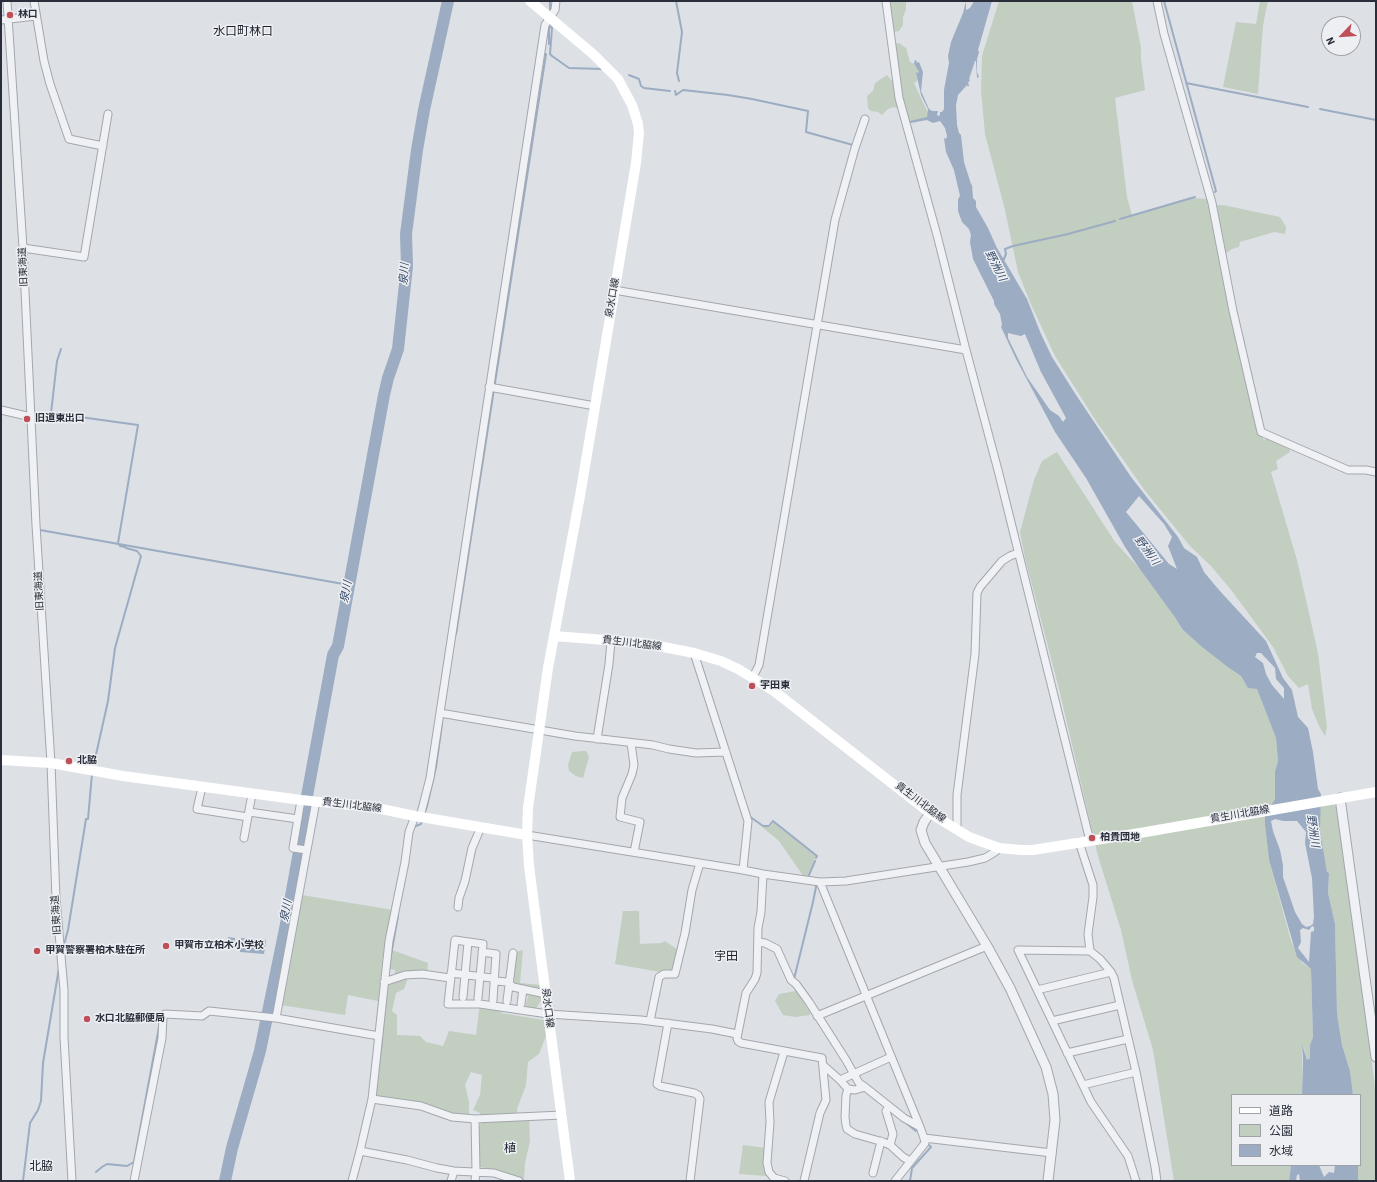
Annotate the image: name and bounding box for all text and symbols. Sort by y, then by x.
place label: 林口 [18,9,38,21]
marker: 林口 [5,10,15,20]
north arrow [1321,16,1361,56]
district label: 水口町林口 [213,25,273,39]
text: N [1322,34,1339,47]
street label: 旧東海道 [17,247,31,287]
water label: 野洲川 [982,248,1008,284]
water label: 泉川 [398,263,412,285]
street label: 泉水口線 [604,277,622,319]
place label: 旧道東出口 [35,413,85,425]
marker: 旧道東出口 [22,414,32,424]
water label: 野洲川 [1131,534,1161,568]
street label: 旧東海道 [33,571,47,611]
water label: 泉川 [338,580,356,604]
street label: 貴生川北脇線 [601,634,663,654]
place label: 宇田東 [760,680,790,692]
marker: 宇田東 [747,681,757,691]
place label: 北脇 [77,755,97,767]
marker: 北脇 [64,756,74,766]
street label: 貴生川北脇線 [892,780,948,826]
street label: 貴生川北脇線 [321,796,383,816]
street label: 貴生川北脇線 [1209,804,1271,826]
water label: 野洲川 [1303,814,1321,848]
place label: 柏貴団地 [1100,832,1140,844]
marker: 柏貴団地 [1087,833,1097,843]
street label: 旧東海道 [50,895,64,935]
water label: 泉川 [278,899,296,923]
place label: 甲賀市立柏木小学校 [174,940,264,952]
marker: 甲賀市立柏木小学校 [161,941,171,951]
place label: 甲賀警察署柏木駐在所 [45,945,145,957]
marker: 甲賀警察署柏木駐在所 [32,946,42,956]
district label: 宇田 [714,950,738,964]
street label: 泉水口線 [539,987,555,1029]
place label: 水口北脇郵便局 [95,1013,165,1025]
marker: 水口北脇郵便局 [82,1014,92,1024]
legend [1231,1094,1361,1166]
text: 道路 [1269,1103,1293,1120]
text: 公園 [1269,1123,1293,1140]
district label: 植 [504,1142,516,1156]
text: 水域 [1269,1143,1293,1160]
district label: 北脇 [29,1160,53,1174]

